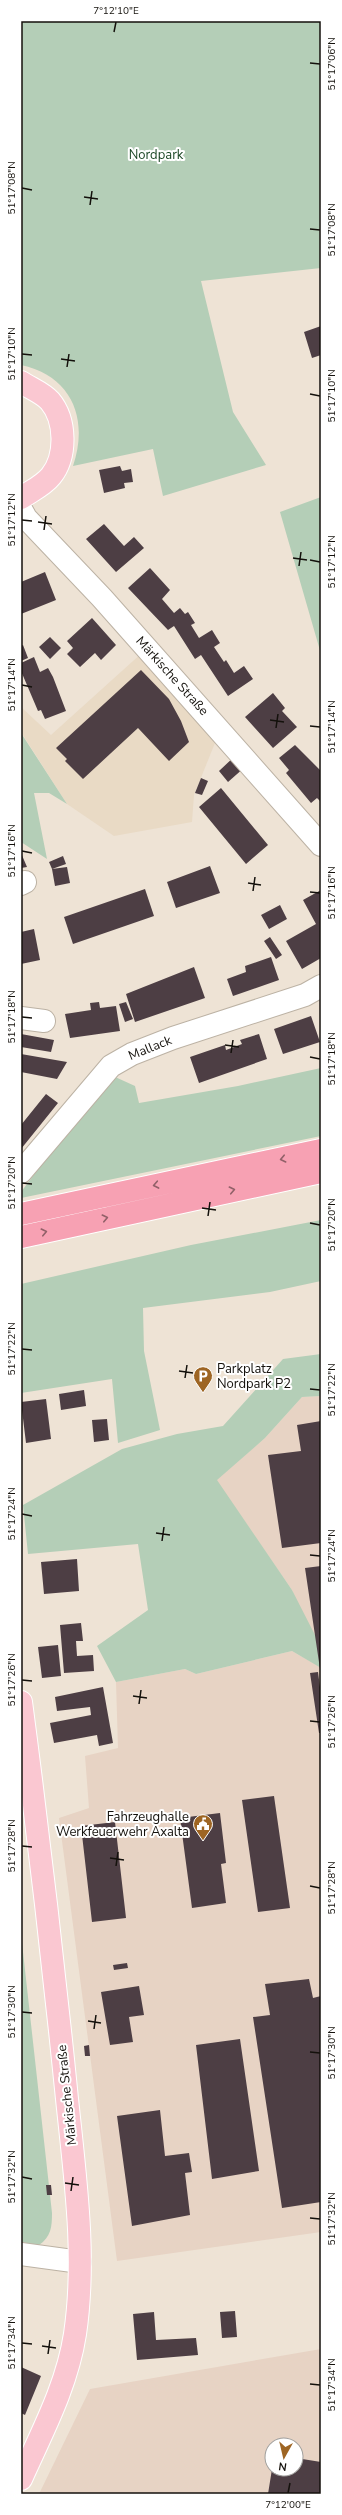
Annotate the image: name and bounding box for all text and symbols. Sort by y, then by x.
text: 7°12'10"E [93,4,139,18]
text: 51°17'06"N [325,37,339,91]
park label: Nordpark [129,146,184,164]
text: 51°17'08"N [5,161,19,215]
text: 51°17'08"N [325,203,339,257]
text: 51°17'10"N [5,327,19,381]
text: 51°17'10"N [325,369,339,423]
text: 51°17'12"N [5,493,19,547]
text: 51°17'12"N [325,535,339,589]
street label: Märkische Straße [132,632,213,720]
text: 51°17'14"N [5,658,19,712]
text: 51°17'14"N [325,700,339,754]
text: 51°17'16"N [5,824,19,878]
text: 51°17'16"N [325,866,339,920]
text: 51°17'18"N [5,990,19,1044]
street label: Mallack [126,1031,175,1065]
text: 51°17'18"N [325,1032,339,1086]
one-way arrow [280,1155,286,1163]
text: 51°17'20"N [5,1156,19,1210]
one-way arrow [153,1181,159,1189]
one-way arrow [229,1187,235,1195]
text: 51°17'20"N [325,1198,339,1252]
one-way arrow [102,1214,108,1222]
one-way arrow [41,1228,47,1236]
text: 51°17'22"N [5,1322,19,1376]
place label: Parkplatz Nordpark P2 [217,1360,291,1393]
text: 51°17'22"N [325,1363,339,1417]
parking icon: Parkplatz Nordpark P2 [192,1365,214,1393]
text: 51°17'24"N [5,1487,19,1541]
text: 51°17'24"N [325,1529,339,1583]
text: 51°17'26"N [5,1653,19,1707]
text: 51°17'26"N [325,1695,339,1749]
place label: Fahrzeughalle Werkfeuerwehr Axalta [56,1808,189,1841]
public building icon: Fahrzeughalle Werkfeuerwehr Axalta [192,1813,214,1841]
text: 51°17'28"N [5,1819,19,1873]
text: 51°17'28"N [325,1861,339,1915]
text: 51°17'30"N [5,1985,19,2039]
text: 51°17'30"N [325,2026,339,2080]
street label: Märkische Straße [53,2044,81,2146]
text: 51°17'32"N [5,2150,19,2204]
text: 51°17'32"N [325,2192,339,2246]
text: 51°17'34"N [5,2316,19,2370]
text: 51°17'34"N [325,2358,339,2412]
north arrow [264,2437,304,2477]
text: N [278,2458,288,2474]
text: 7°12'00"E [265,2498,311,2512]

